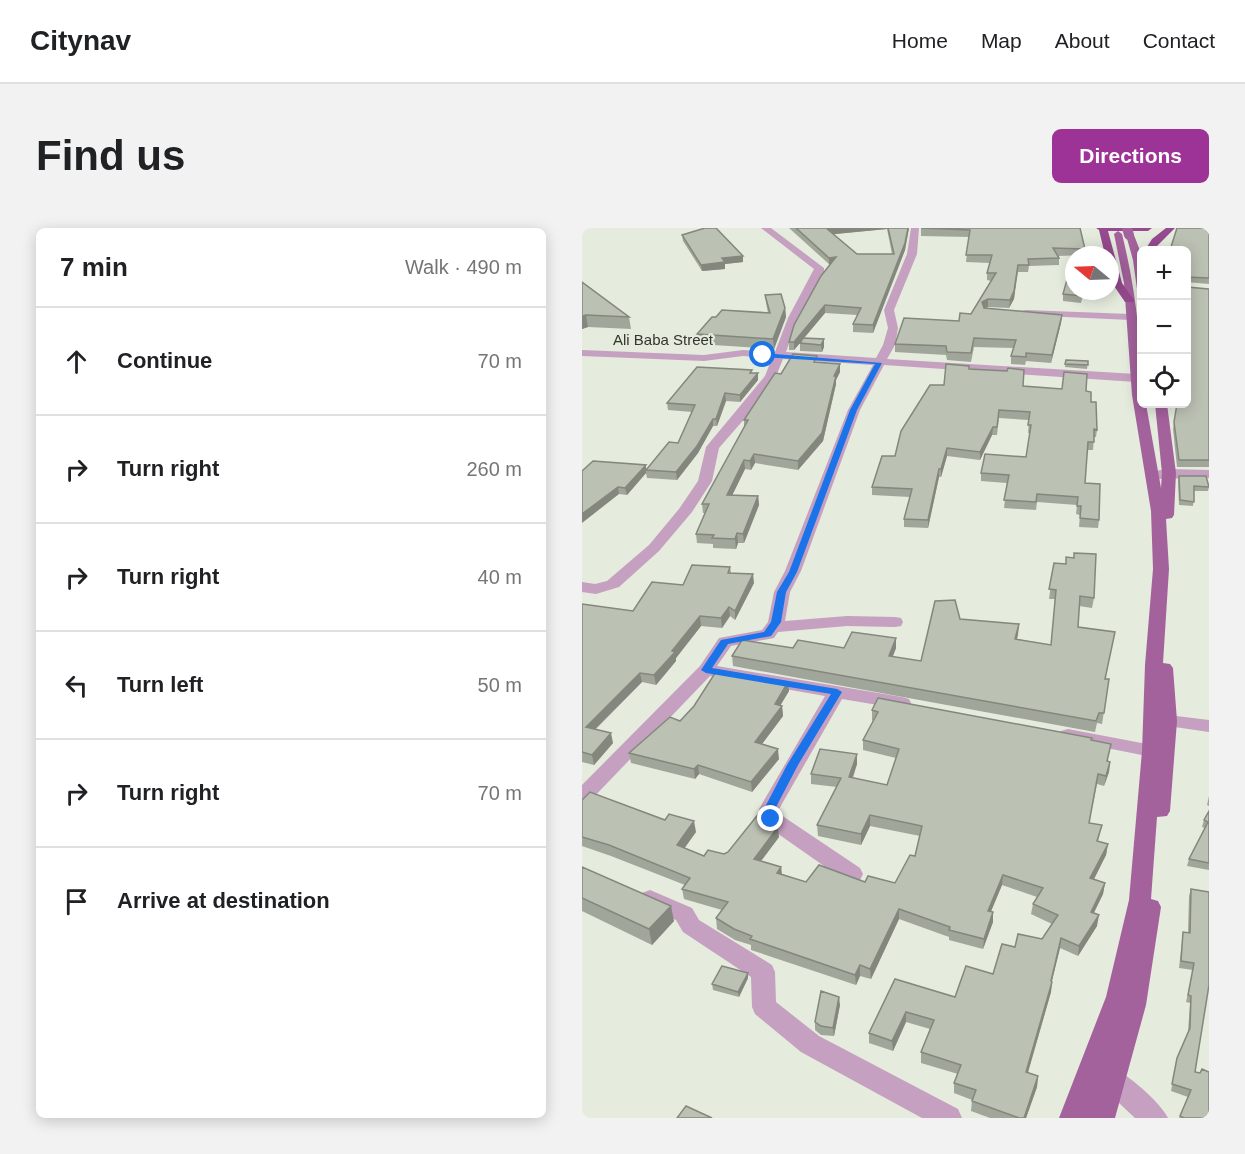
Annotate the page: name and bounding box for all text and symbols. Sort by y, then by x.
text: Citynav [30,25,131,56]
text: Home [892,29,948,52]
text: Map [981,29,1022,52]
text: About [1055,29,1110,52]
text: Contact [1143,29,1215,52]
button: Directions [1052,129,1209,183]
text: Find us [36,132,185,179]
north arrow [1065,246,1119,300]
map controls [1137,246,1191,408]
button: + [1137,246,1191,300]
text: 7 min [60,252,128,282]
text: Walk · 490 m [405,256,522,278]
button: − [1137,300,1191,354]
street label: Ali Baba Street [613,331,714,348]
route start [749,341,775,367]
icon: ahead [60,345,93,378]
text: Continue [117,348,212,373]
text: 70 m [478,350,522,372]
button: locate [1137,354,1191,408]
icon: right [60,453,93,486]
text: Turn right [117,456,219,481]
text: 260 m [466,458,522,480]
icon: right [60,561,93,594]
text: Turn right [117,564,219,589]
text: 40 m [478,566,522,588]
icon: left [60,669,93,702]
text: Turn left [117,672,203,697]
text: 50 m [478,674,522,696]
icon: right [60,777,93,810]
text: Turn right [117,780,219,805]
text: 70 m [478,782,522,804]
route end [757,805,783,831]
icon: arrive [60,885,93,918]
text: Arrive at destination [117,888,330,913]

